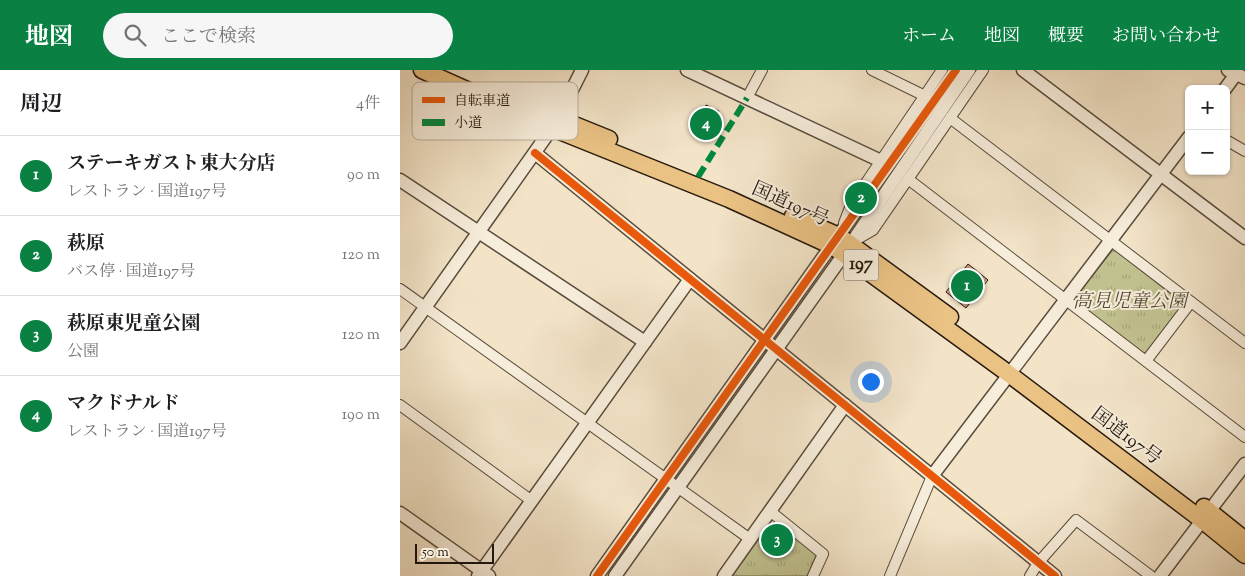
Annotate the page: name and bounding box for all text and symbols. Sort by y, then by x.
search box [103,13,453,58]
text: 地図 [25,21,73,55]
icon: search [121,21,149,49]
text: ここで検索 [161,24,256,51]
text: ホーム [902,24,956,50]
text: 地図 [984,24,1020,50]
text: 概要 [1048,24,1084,50]
text: お問い合わせ [1112,24,1220,50]
legend [412,82,578,140]
map controls [1185,85,1230,175]
button: + [1185,85,1230,130]
text: 周辺 [20,90,62,120]
text: 自転車道 [454,92,510,112]
text: 4件 [356,93,380,116]
pin: 4 [690,105,722,143]
text: 小道 [454,114,482,134]
button: − [1185,130,1230,175]
text: ステーキガスト東大分店 [67,151,276,178]
text: 1 [33,164,39,187]
text: 90 m [347,164,380,187]
street label: 国道197号 [747,176,833,234]
pin: 2 [845,179,877,217]
text: レストラン · 国道197号 [67,181,226,204]
text: 萩原 [67,231,105,258]
text: 2 [32,244,40,267]
text: 120 m [342,244,380,267]
road number: 197 [844,250,878,280]
text: バス停 · 国道197号 [67,261,195,284]
pin: 1 [951,267,983,305]
park label: 高見児童公園 [1073,289,1190,316]
text: 萩原東児童公園 [67,311,200,338]
text: 3 [33,324,39,347]
text: 120 m [342,324,380,347]
text: 公園 [67,341,99,364]
your location [858,369,884,395]
text: マクドナルド [67,391,180,418]
street label: 国道197号 [1085,402,1167,472]
text: 4 [32,404,40,427]
text: 190 m [342,404,380,427]
text: レストラン · 国道197号 [67,421,226,444]
pin: 3 [761,521,793,559]
scale bar [415,541,494,564]
text: 50 m [422,543,449,563]

